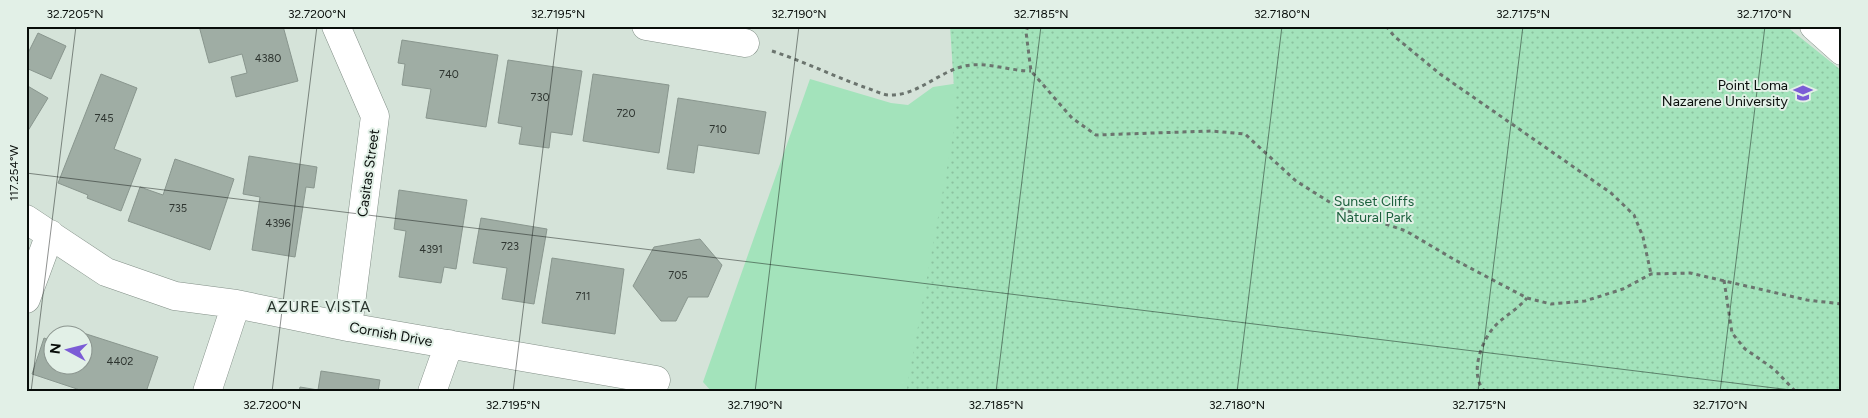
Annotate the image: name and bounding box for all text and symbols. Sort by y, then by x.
text: 32.7205°N [46,7,104,21]
text: 32.7200°N [288,7,346,21]
text: 32.7195°N [531,7,585,21]
text: 32.7190°N [771,7,827,21]
text: 32.7185°N [1013,7,1069,21]
text: 32.7180°N [1254,7,1310,21]
text: 32.7175°N [1496,7,1550,21]
text: 32.7170°N [1737,7,1792,21]
house number: 4380 [255,52,281,65]
house number: 740 [439,68,459,81]
place label: Point Loma Nazarene University [1662,77,1789,110]
school or university icon: Point Loma Nazarene University [1792,82,1814,104]
house number: 730 [531,91,549,104]
house number: 720 [616,107,636,120]
house number: 745 [94,112,114,125]
house number: 710 [709,123,727,136]
street label: Casitas Street [354,128,383,218]
text: 117.254°W [7,145,21,201]
park label: Sunset Cliffs Natural Park [1334,193,1414,226]
house number: 735 [169,202,187,215]
house number: 4396 [265,217,291,230]
house number: 723 [501,240,519,253]
house number: 4391 [419,243,443,256]
house number: 705 [668,269,688,282]
house number: 711 [576,290,591,303]
district label: AZURE VISTA [267,298,371,316]
street label: Cornish Drive [348,319,434,350]
north arrow [42,326,92,376]
text: N [46,342,65,355]
house number: 4402 [107,355,133,368]
text: 32.7200°N [243,398,301,412]
text: 32.7195°N [486,398,540,412]
text: 32.7190°N [727,398,783,412]
text: 32.7185°N [968,398,1024,412]
text: 32.7180°N [1209,398,1265,412]
text: 32.7175°N [1452,398,1506,412]
text: 32.7170°N [1693,398,1748,412]

